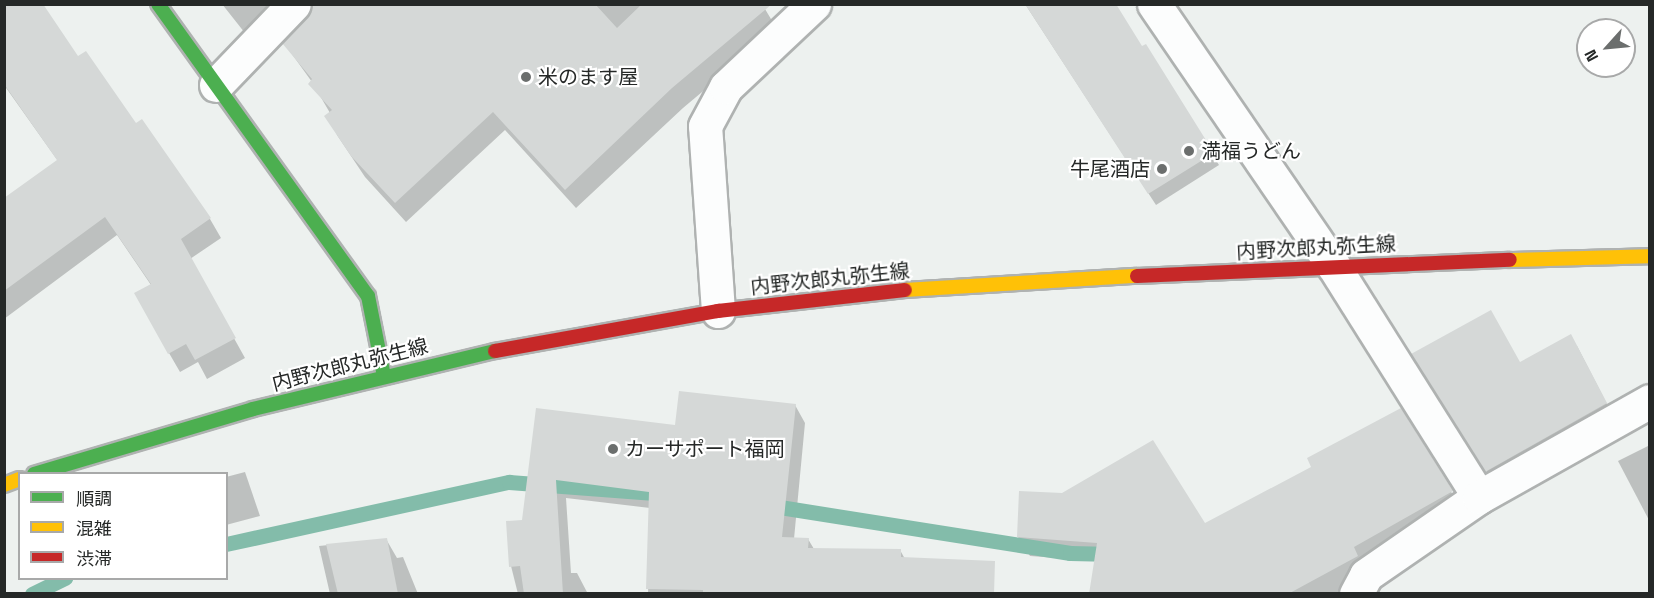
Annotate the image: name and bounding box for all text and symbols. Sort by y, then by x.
north arrow [1576,18,1636,78]
text: N [1580,46,1603,65]
place label: 米のます屋 [538,65,638,89]
marker: 米のます屋 [519,70,533,84]
place label: 満福うどん [1201,139,1301,163]
marker: 満福うどん [1182,144,1196,158]
place label: 牛尾酒店 [1070,157,1150,181]
marker: 牛尾酒店 [1155,162,1169,176]
street label: 内野次郎丸弥生線 [1235,232,1397,264]
street label: 内野次郎丸弥生線 [749,259,911,299]
street label: 内野次郎丸弥生線 [269,334,431,396]
place label: カーサポート福岡 [625,437,785,461]
marker: カーサポート福岡 [606,442,620,456]
legend [18,472,228,580]
text: 順調 [76,487,112,510]
text: 混雑 [76,517,112,540]
text: 渋滞 [76,547,112,570]

